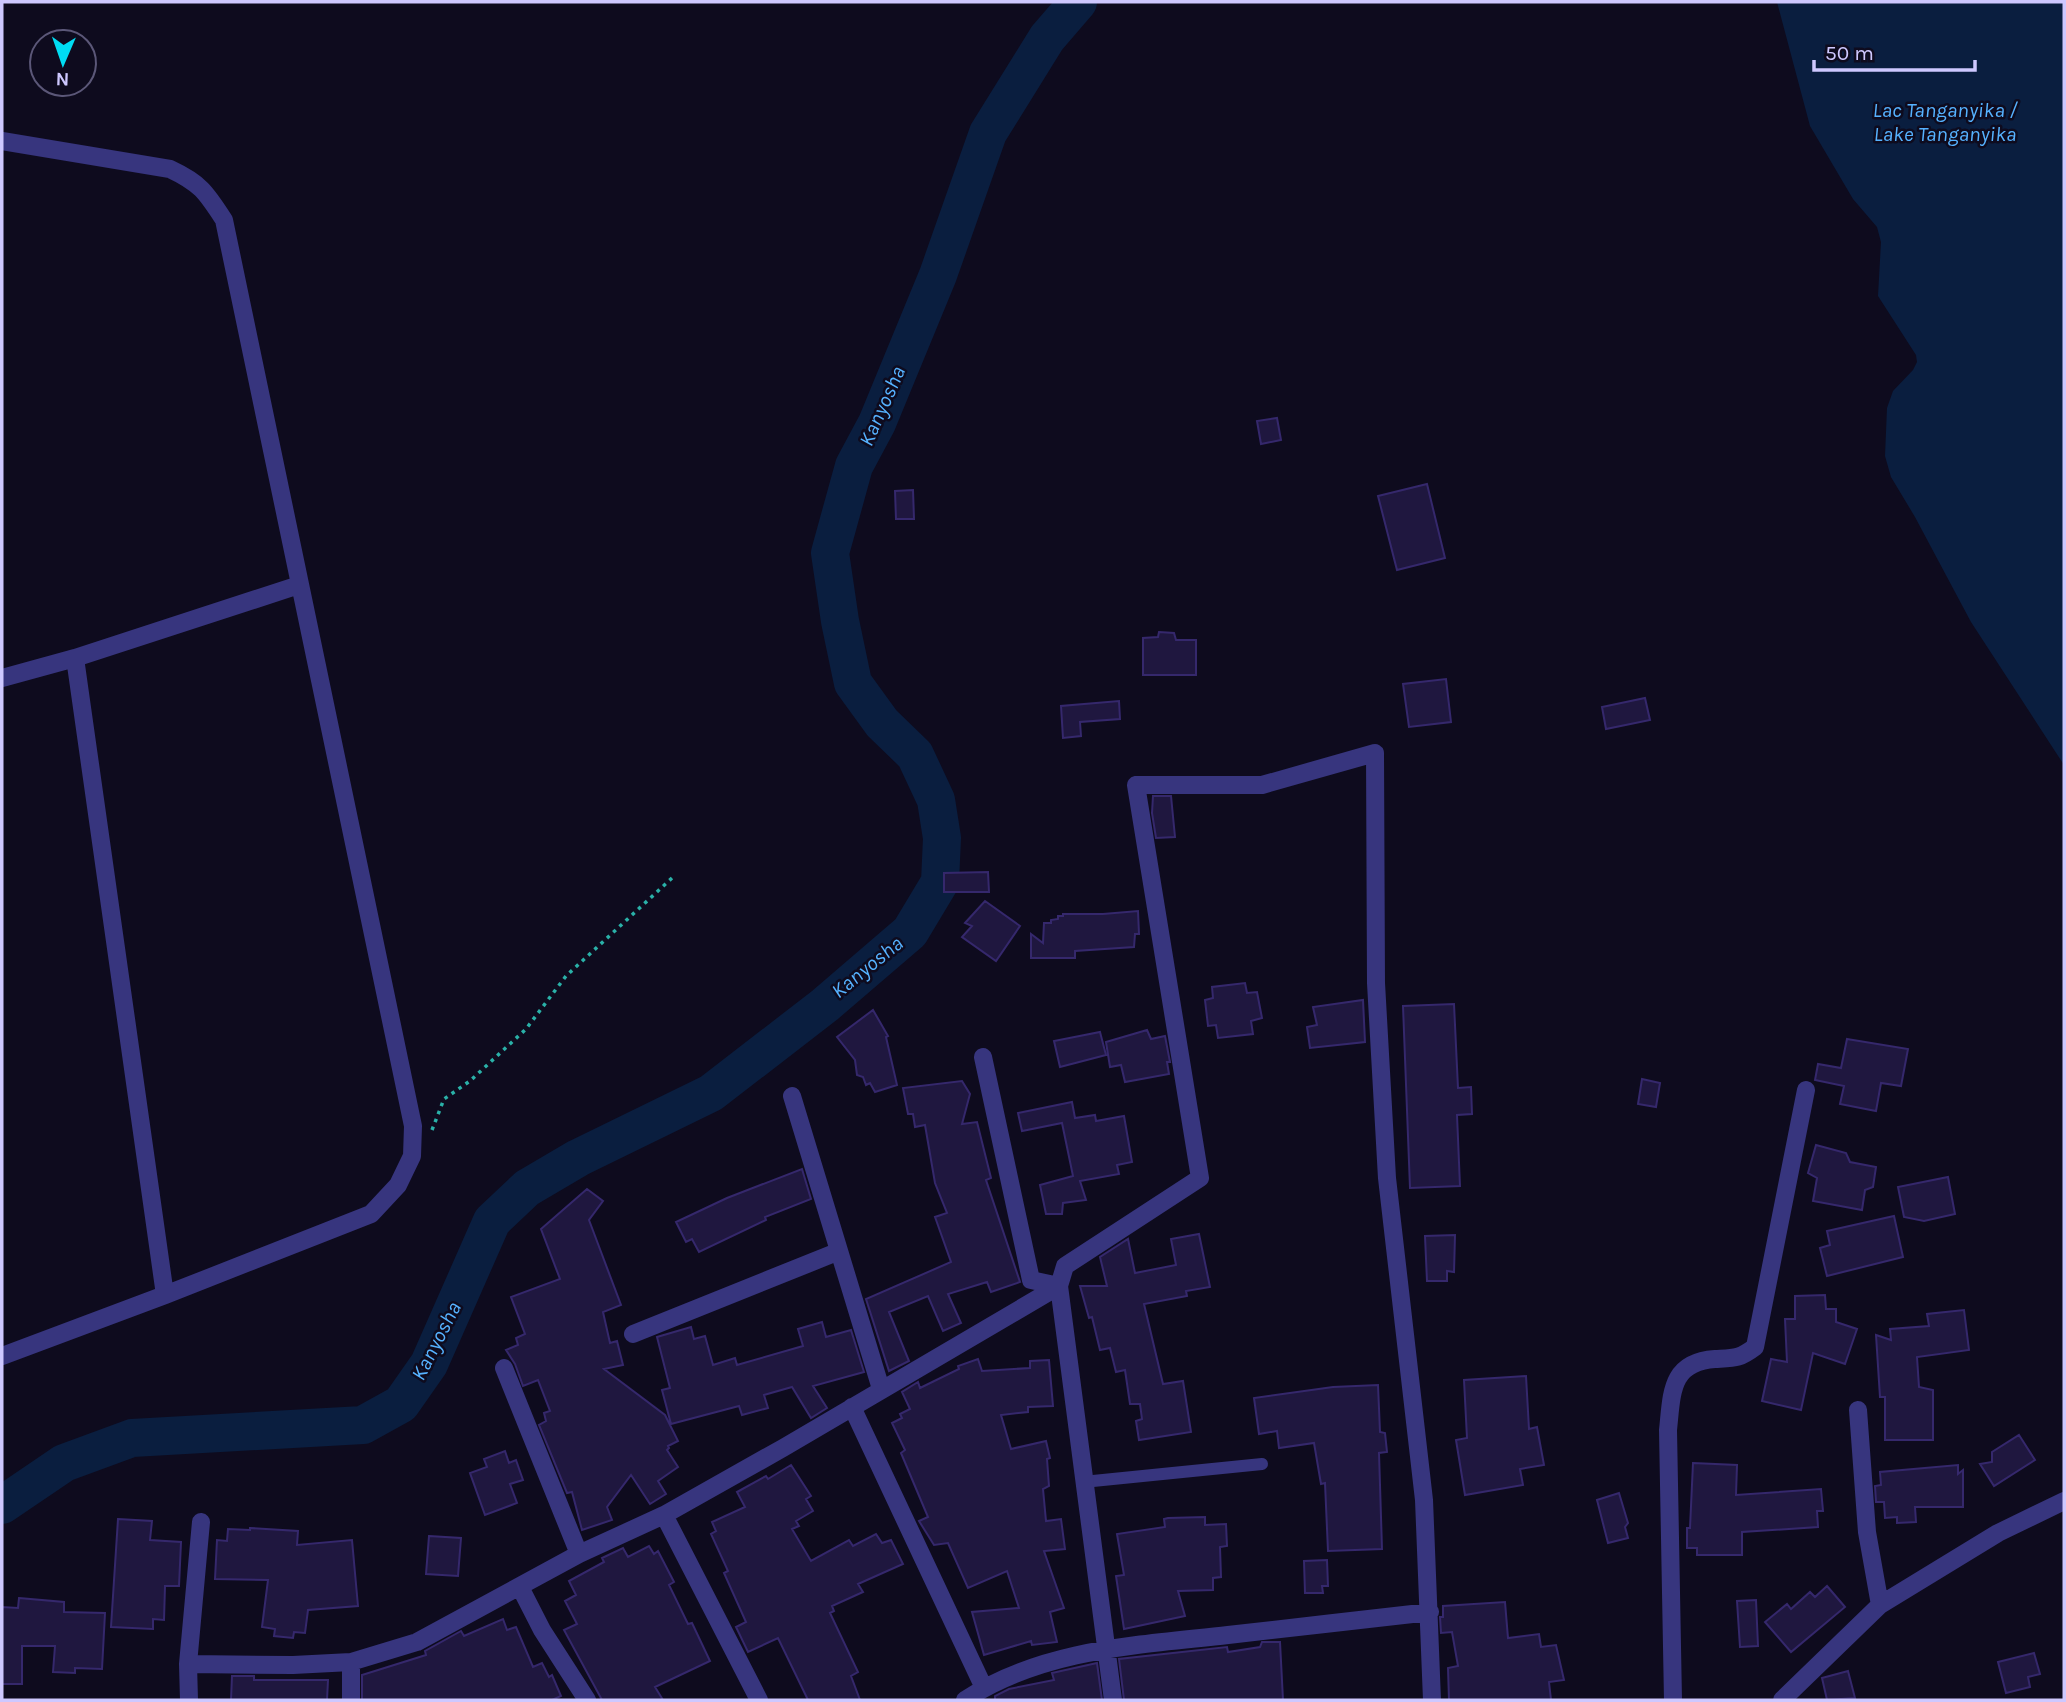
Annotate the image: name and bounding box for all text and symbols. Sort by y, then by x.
north arrow [28,28,98,98]
scale bar [1814,28,1975,72]
text: 50 m [1825,41,1874,65]
text: N [55,68,70,90]
water label: Lac Tanganyika / Lake Tanganyika [1873,98,2018,146]
water label: Kanyosha [854,362,910,450]
water label: Kanyosha [826,931,908,1003]
water label: Kanyosha [406,1298,466,1384]

